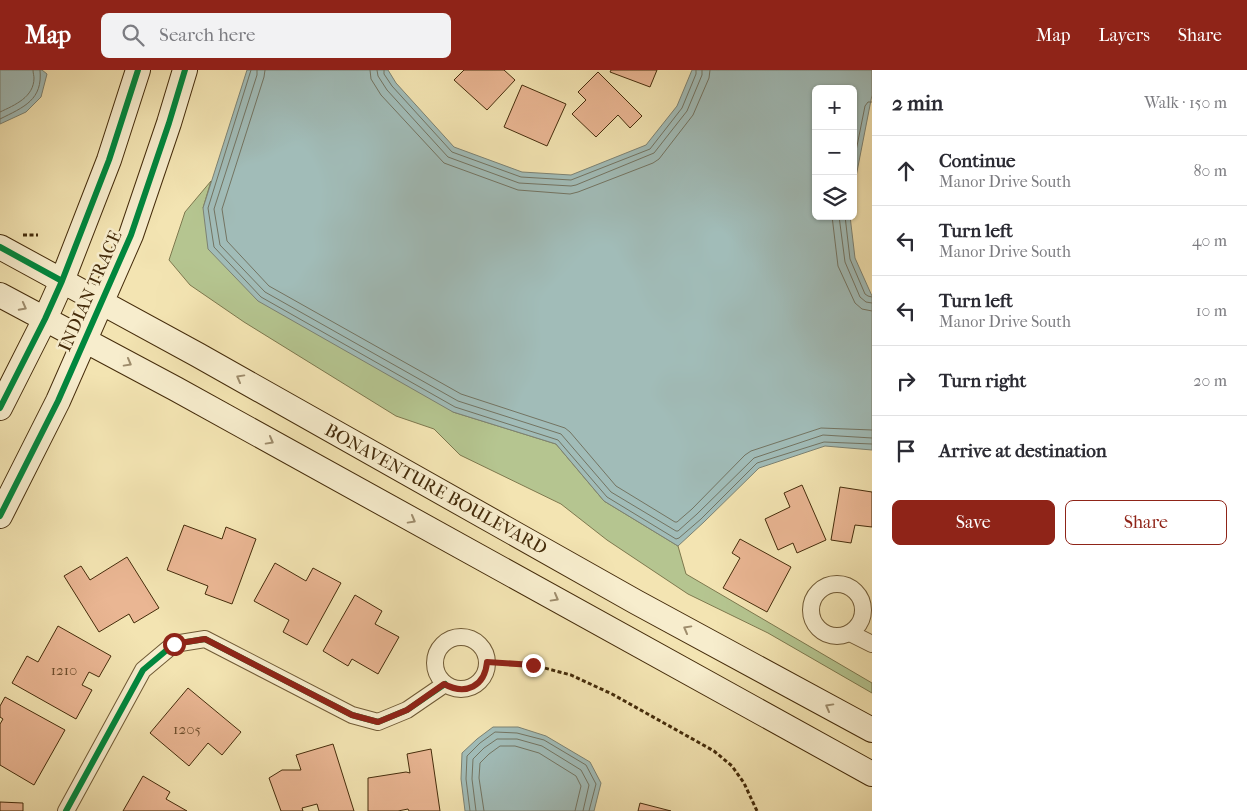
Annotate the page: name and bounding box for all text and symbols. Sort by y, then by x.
search box [101,13,451,58]
text: Map [25,21,71,49]
icon: search [119,21,147,49]
text: Search here [159,24,255,46]
text: Map [1036,25,1070,46]
text: Layers [1098,25,1150,46]
text: Share [1178,25,1222,46]
map controls [812,85,857,220]
button: + [812,85,857,130]
text: 2 min [892,91,943,115]
text: Walk · 150 m [1144,93,1227,112]
button: − [812,130,857,175]
text: Continue [939,150,1015,172]
icon: ahead [892,157,920,185]
text: 80 m [1193,161,1227,180]
text: Manor Drive South [939,172,1071,191]
button: layers [812,175,857,220]
text: Turn left [939,220,1013,242]
icon: left [892,227,920,255]
street label: INDIAN TRACE [54,228,126,355]
text: 40 m [1192,231,1227,250]
text: Manor Drive South [939,242,1071,261]
text: Turn left [939,290,1013,312]
icon: left [892,297,920,325]
one-way arrow [17,301,26,311]
text: 10 m [1196,301,1227,320]
text: Manor Drive South [939,312,1071,331]
one-way arrow [122,357,131,367]
icon: right [892,367,920,395]
text: Turn right [939,370,1026,392]
text: 20 m [1193,371,1227,390]
one-way arrow [236,375,245,385]
street label: BONAVENTURE BOULEVARD [321,419,550,559]
one-way arrow [265,435,274,445]
icon: arrive [892,437,920,465]
text: Arrive at destination [939,440,1107,462]
button: Save [892,500,1055,545]
button: Share [1065,500,1227,545]
one-way arrow [407,514,416,524]
one-way arrow [549,592,558,602]
one-way arrow [683,625,692,635]
route start [163,633,186,656]
route end [522,654,545,677]
house number: 1210 [51,661,77,679]
one-way arrow [826,703,835,713]
house number: 1205 [173,720,201,738]

